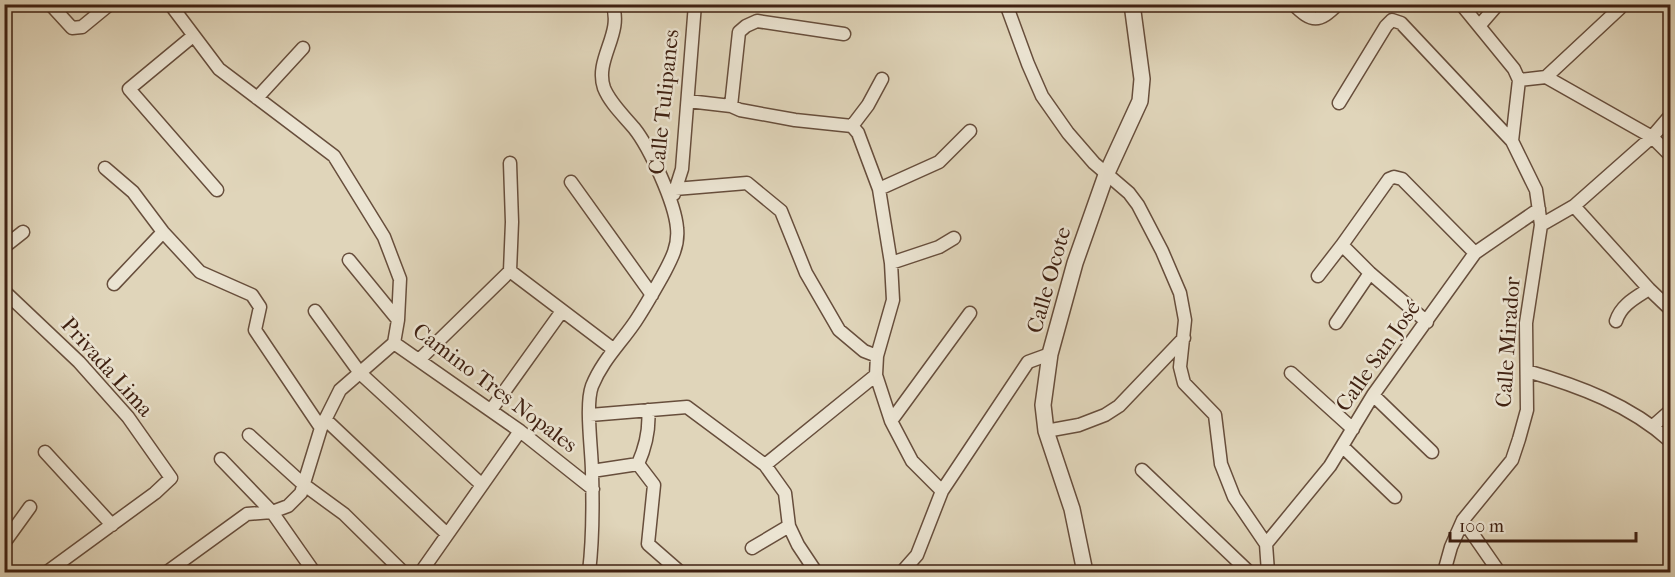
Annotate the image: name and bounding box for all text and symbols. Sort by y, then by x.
street label: Calle Tulipanes [643,28,685,176]
street label: Calle Ocote [1021,224,1077,336]
street label: Calle Mirador [1490,275,1526,408]
street label: Calle San José [1330,295,1426,417]
street label: Privada Lima [56,312,159,423]
street label: Camino Tres Nopales [408,318,582,458]
scale bar [1450,505,1636,543]
text: 100 m [1459,516,1504,537]

